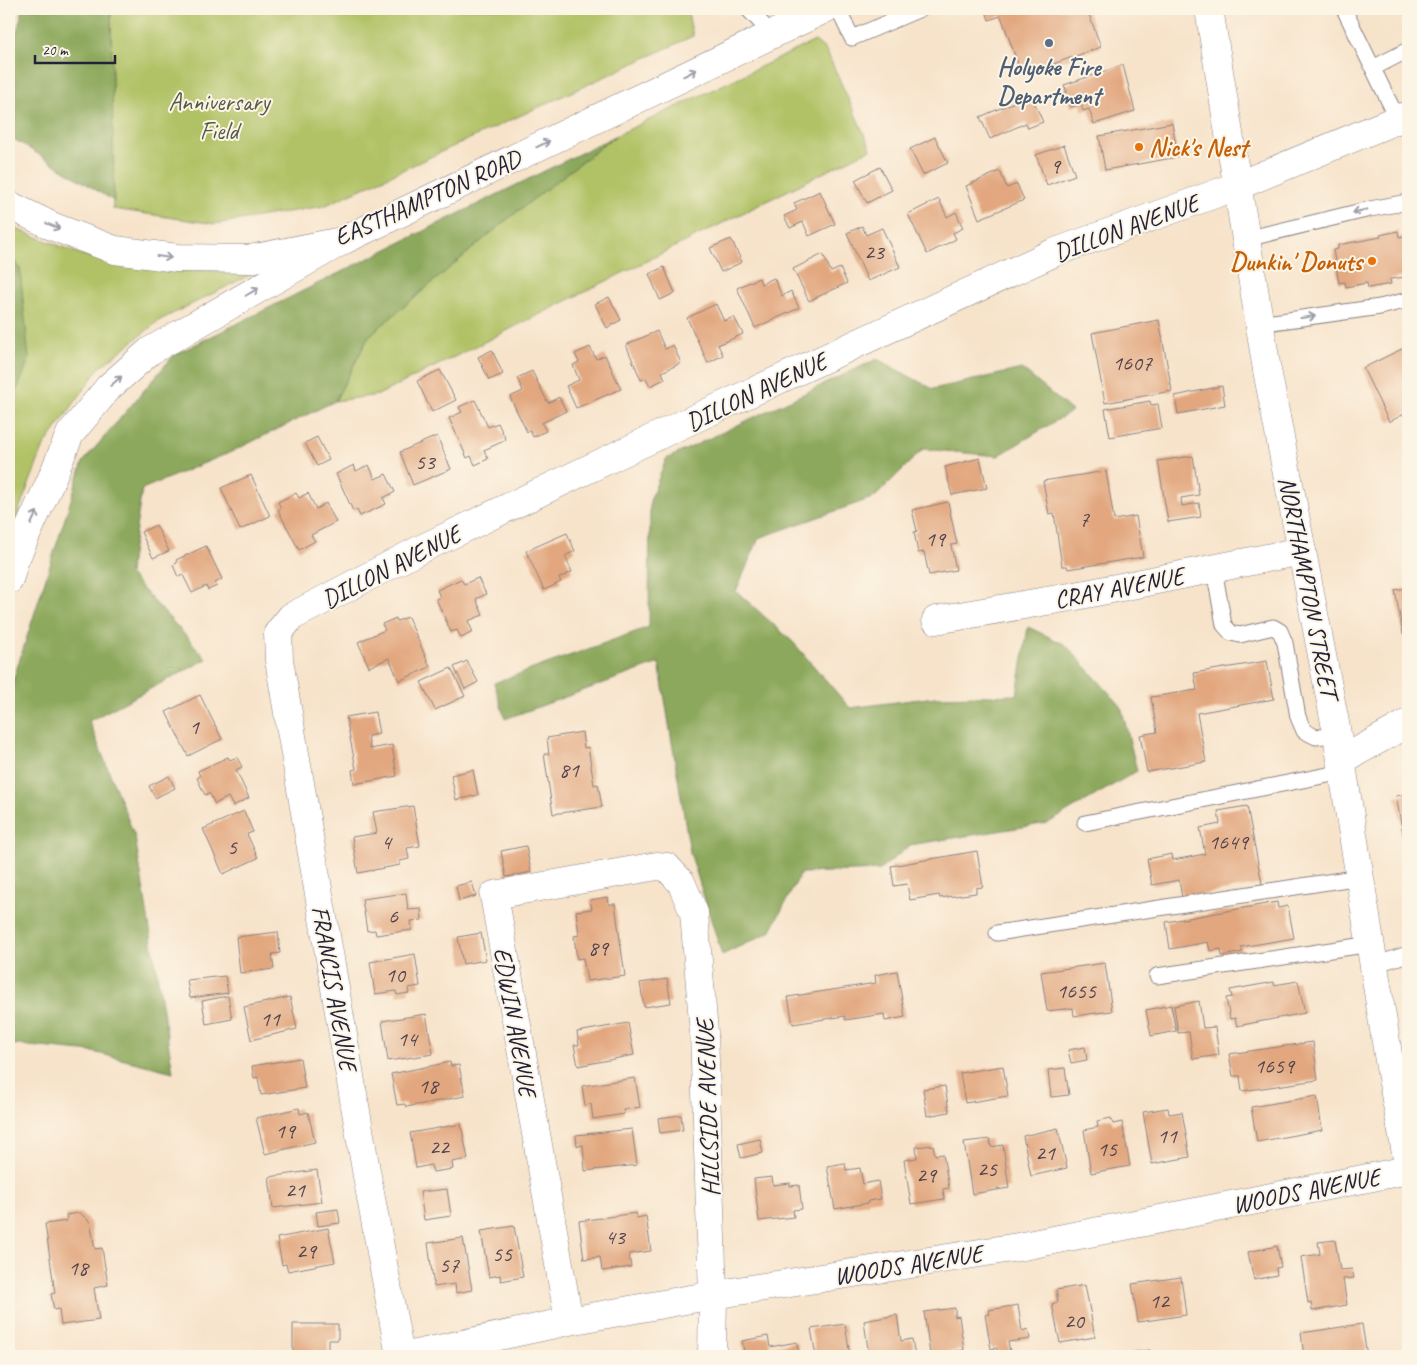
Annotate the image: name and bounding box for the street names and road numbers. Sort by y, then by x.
street label: EASTHAMPTON ROAD [329,141,528,253]
street label: DILLON AVENUE [1050,186,1206,269]
street label: DILLON AVENUE [681,344,835,438]
street label: NORTHAMPTON STREET [1271,474,1346,707]
street label: DILLON AVENUE [317,517,469,616]
street label: CRAY AVENUE [1052,559,1190,616]
street label: FRANCIS AVENUE [304,903,365,1076]
street label: EDWIN AVENUE [486,945,544,1102]
street label: HILLSIDE AVENUE [689,1016,727,1197]
street label: WOODS AVENUE [1230,1160,1386,1221]
street label: WOODS AVENUE [832,1237,988,1293]

